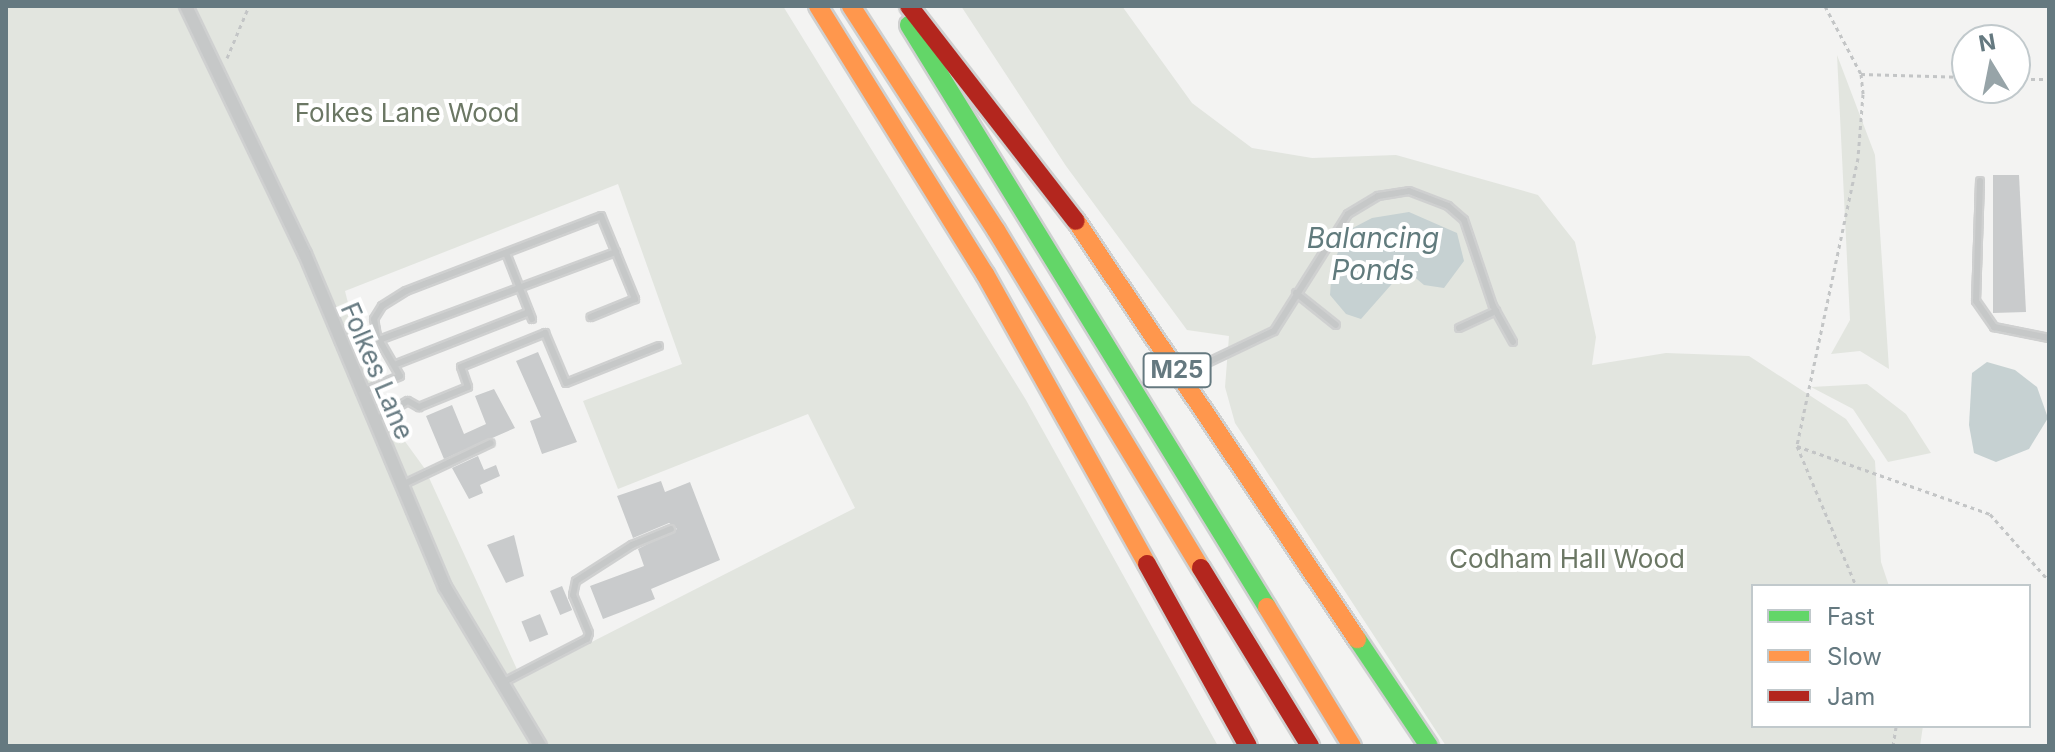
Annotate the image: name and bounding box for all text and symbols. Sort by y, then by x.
north arrow [1951,24,2031,104]
text: N [1977,28,1998,57]
park label: Folkes Lane Wood [295,97,519,129]
water label: Balancing Ponds [1307,221,1439,287]
street label: Folkes Lane [334,298,420,444]
road number: M25 [1141,350,1213,390]
park label: Codham Hall Wood [1449,543,1685,575]
legend [1751,584,2031,728]
text: Fast [1827,602,1875,631]
text: Slow [1827,642,1882,671]
text: Jam [1827,682,1875,711]

